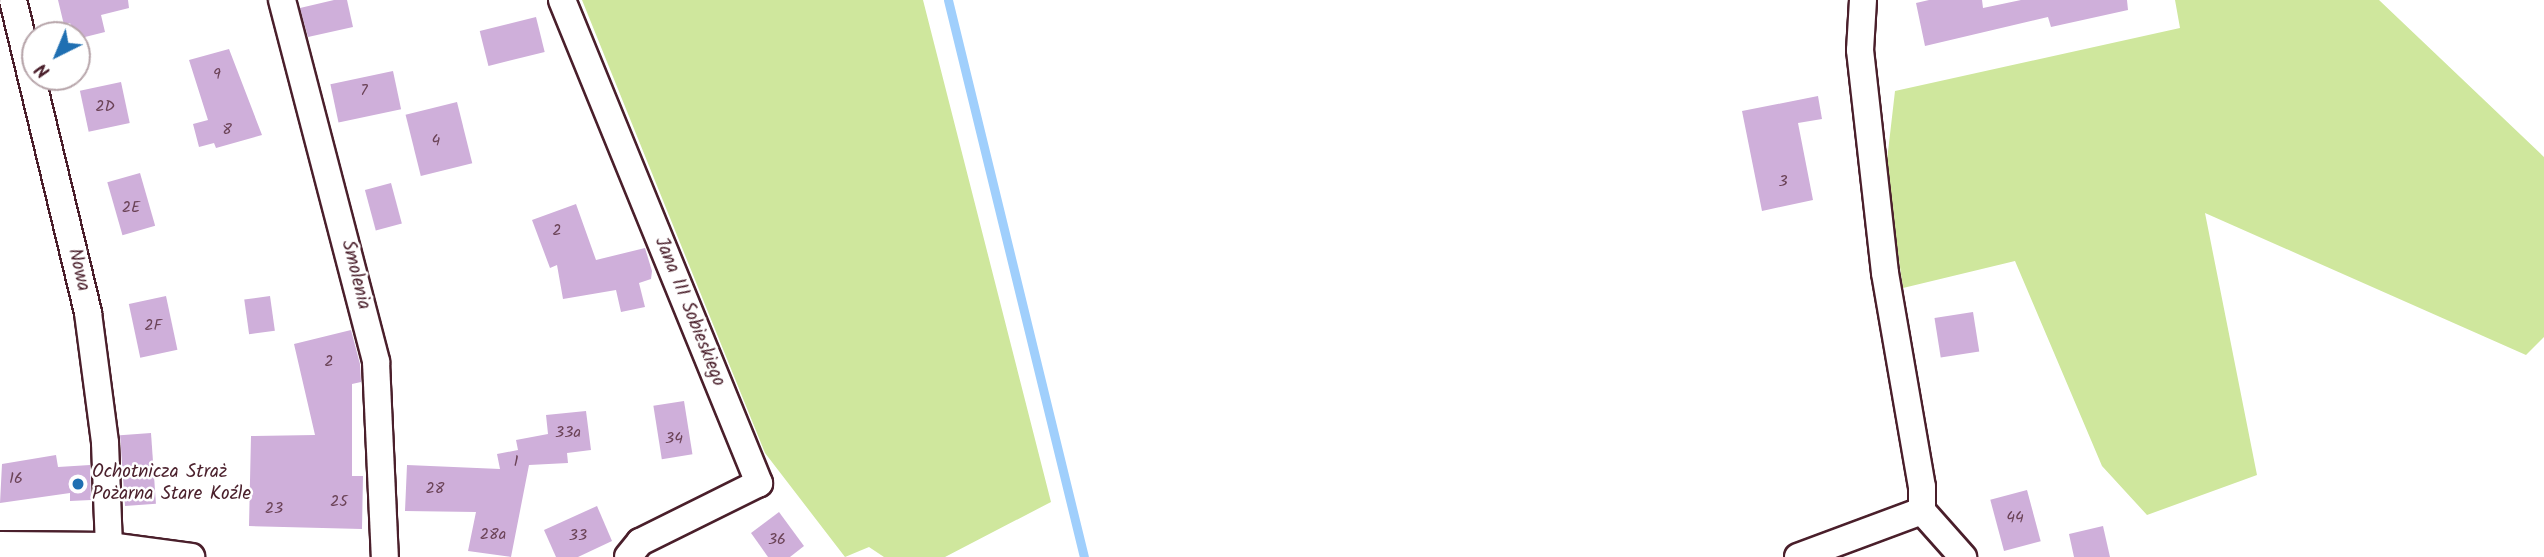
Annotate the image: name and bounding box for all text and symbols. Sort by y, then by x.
north arrow [21,21,91,91]
text: N [28,55,58,85]
house number: 9 [213,65,221,85]
house number: 7 [360,81,368,101]
house number: 2D [95,97,115,117]
house number: 8 [222,120,232,140]
house number: 4 [432,131,440,151]
house number: 3 [1778,172,1788,192]
house number: 2E [122,198,140,218]
house number: 2 [552,221,562,241]
street label: Jana III Sobieskiego [649,234,729,390]
street label: Smolenia [335,238,375,312]
street label: Nowa [62,246,94,294]
house number: 2F [144,316,162,336]
house number: 2 [324,352,334,372]
house number: 33a [555,423,581,443]
house number: 34 [665,429,683,449]
house number: 1 [513,452,519,472]
place label: Ochotnicza Straż Pożarna Stare Koźle [92,462,251,506]
house number: 16 [9,469,23,489]
marker: Ochotnicza Straż Pożarna Stare Koźle [70,476,86,492]
house number: 28 [426,479,444,499]
house number: 25 [330,492,348,512]
house number: 23 [265,499,283,519]
house number: 44 [2006,508,2024,528]
house number: 28a [480,525,506,545]
house number: 33 [569,526,587,546]
house number: 36 [768,530,786,550]

